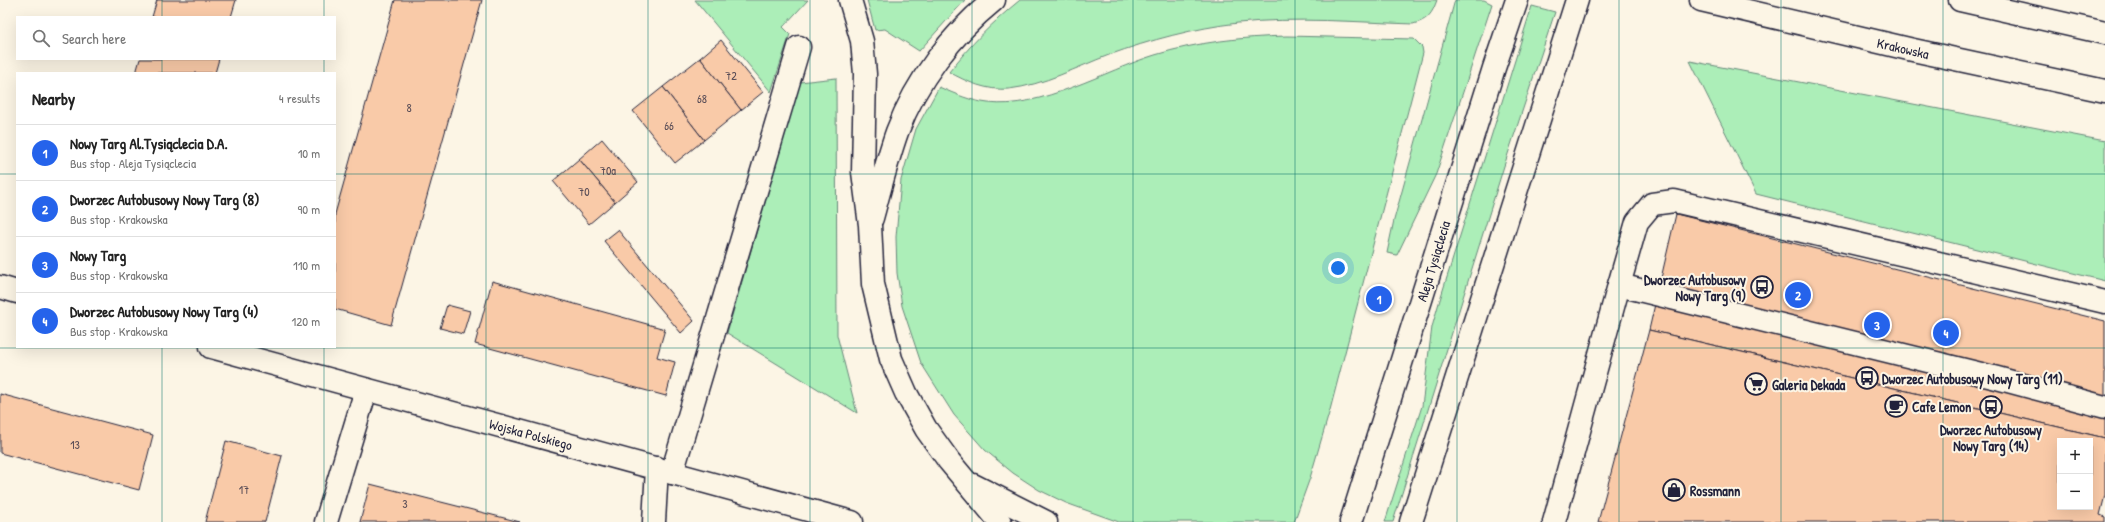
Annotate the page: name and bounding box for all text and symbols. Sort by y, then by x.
search box [16,16,336,60]
icon: search [30,27,52,49]
text: Search here [62,28,126,49]
street label: Krakowska [1875,33,1931,63]
house number: 72 [725,67,737,84]
text: Nearby [32,87,75,110]
text: 4 results [279,89,320,107]
house number: 68 [697,90,707,107]
house number: 8 [406,99,412,116]
house number: 66 [664,117,674,134]
text: Nowy Targ Al.Tysiąclecia D.A. [70,133,228,154]
text: 1 [43,144,47,162]
text: 10 m [298,144,320,162]
text: Bus stop · Aleja Tysiąclecia [70,154,196,172]
house number: 70a [600,162,616,179]
house number: 70 [578,183,590,200]
text: Dworzec Autobusowy Nowy Targ (8) [70,189,259,210]
text: 2 [42,200,48,218]
text: 90 m [298,200,320,218]
text: Bus stop · Krakowska [70,210,168,228]
street label: Aleja Tysiąclecia [1412,218,1455,304]
text: Nowy Targ [70,245,126,266]
text: 3 [42,256,48,274]
text: 110 m [293,256,320,274]
your location [1328,258,1348,278]
text: Bus stop · Krakowska [70,266,168,284]
place label: Dworzec Autobusowy Nowy Targ (9) [1644,270,1746,307]
bus stop icon: Dworzec Autobusowy Nowy Targ (9) [1749,274,1775,300]
pin: 2 [1785,280,1811,310]
pin: 1 [1366,284,1392,314]
text: Dworzec Autobusowy Nowy Targ (4) [70,301,258,322]
pin: 3 [1864,310,1890,340]
text: 4 [43,312,47,330]
text: 120 m [292,312,320,330]
pin: 4 [1933,318,1959,348]
text: Bus stop · Krakowska [70,322,168,340]
bus stop icon: Dworzec Autobusowy Nowy Targ (11) [1854,365,1880,391]
place label: Dworzec Autobusowy Nowy Targ (11) [1882,369,2063,390]
supermarket icon: Galeria Dekada [1743,371,1769,397]
place label: Galeria Dekada [1772,375,1846,394]
cafe icon: Cafe Lemon [1883,393,1909,419]
bus stop icon: Dworzec Autobusowy Nowy Targ (14) [1978,394,2004,420]
place label: Cafe Lemon [1912,397,1971,416]
street label: Wojska Polskiego [487,414,575,455]
place label: Dworzec Autobusowy Nowy Targ (14) [1940,420,2042,457]
house number: 13 [70,436,80,453]
map controls [2057,438,2093,510]
button: + [2057,438,2093,474]
button: − [2057,474,2093,510]
shop icon: Rossmann [1661,477,1687,503]
house number: 17 [239,481,249,498]
place label: Rossmann [1690,481,1740,500]
house number: 3 [402,495,408,512]

